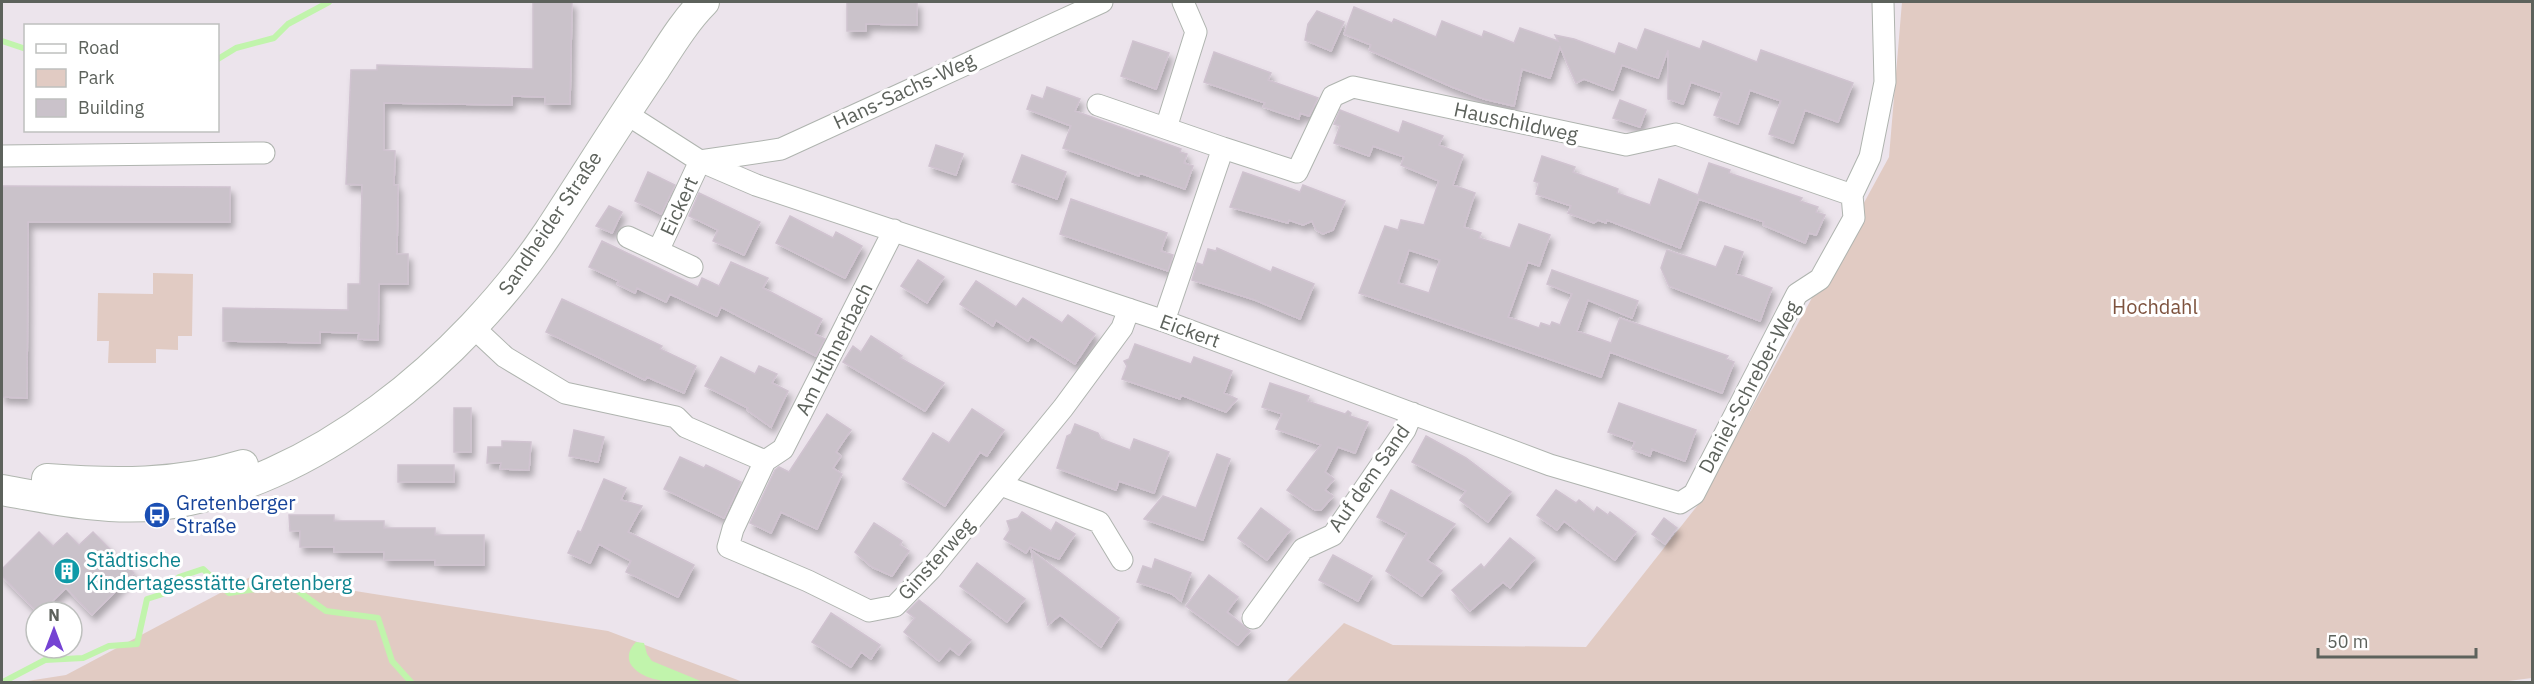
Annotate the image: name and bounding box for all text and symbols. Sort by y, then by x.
legend [24,24,219,132]
text: Road [78,36,119,59]
street label: Hans-Sachs-Weg [829,46,979,135]
text: Park [78,66,115,89]
street label: Hauschildweg [1452,95,1581,148]
text: Building [78,96,145,119]
street label: Sandheider Straße [492,146,608,300]
street label: Eickert [653,172,704,240]
street label: Am Hühnerbach [789,278,879,420]
park label: Hochdahl [2112,293,2198,320]
street label: Daniel-Schreber-Weg [1692,295,1806,478]
street label: Eickert [1156,307,1224,354]
street label: Auf dem Sand [1322,419,1416,537]
place label: Gretenberger Straße [176,489,296,539]
bus stop icon: Gretenberger Straße [142,500,172,530]
street label: Ginsterweg [891,511,980,606]
place label: Städtische Kindertagesstätte Gretenberg [86,546,352,596]
building icon: Städtische Kindertagesstätte Gretenberg [52,556,82,586]
north arrow [24,600,84,660]
text: N [48,605,60,625]
scale bar [2318,621,2476,659]
text: 50 m [2327,630,2369,653]

